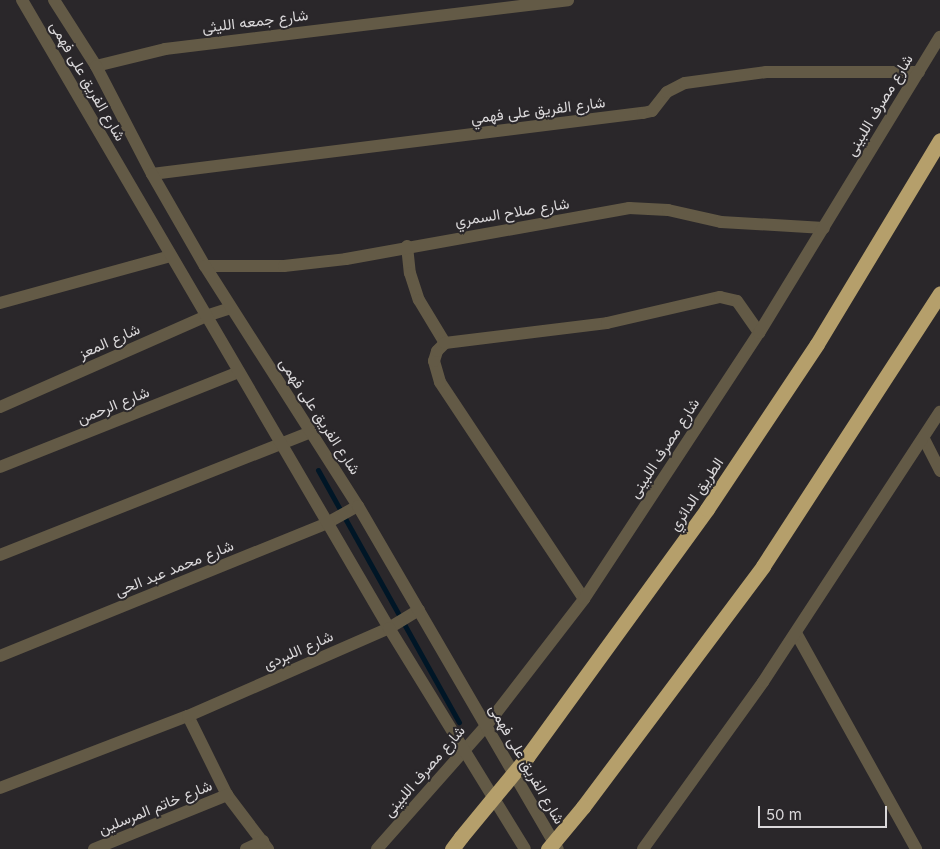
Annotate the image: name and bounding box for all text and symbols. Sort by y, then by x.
street label: شارع جمعه الليثى [201,6,309,36]
street label: شارع الفريق على فهمى [46,18,130,144]
street label: شارع مصرف اللبينى [842,51,916,159]
street label: شارع الفريق على فهمي [470,93,606,127]
street label: شارع صلاح السمري [453,194,571,230]
street label: شارع المعز [76,320,142,362]
street label: شارع الفريق على فهمى [276,354,364,478]
street label: شارع الرحمن [74,382,152,428]
street label: شارع مصرف اللبينى [625,395,703,501]
street label: الطريق الدائري [665,454,727,534]
street label: شارع محمد عبد الحى [112,536,236,600]
street label: شارع اللبردى [260,627,336,673]
street label: شارع الفريق على فهمى [485,701,569,827]
street label: شارع مصرف اللبينى [379,722,469,820]
street label: شارع خاتم المرسلين [95,776,215,838]
scale bar [760,796,889,828]
text: 50 m [766,805,802,824]

